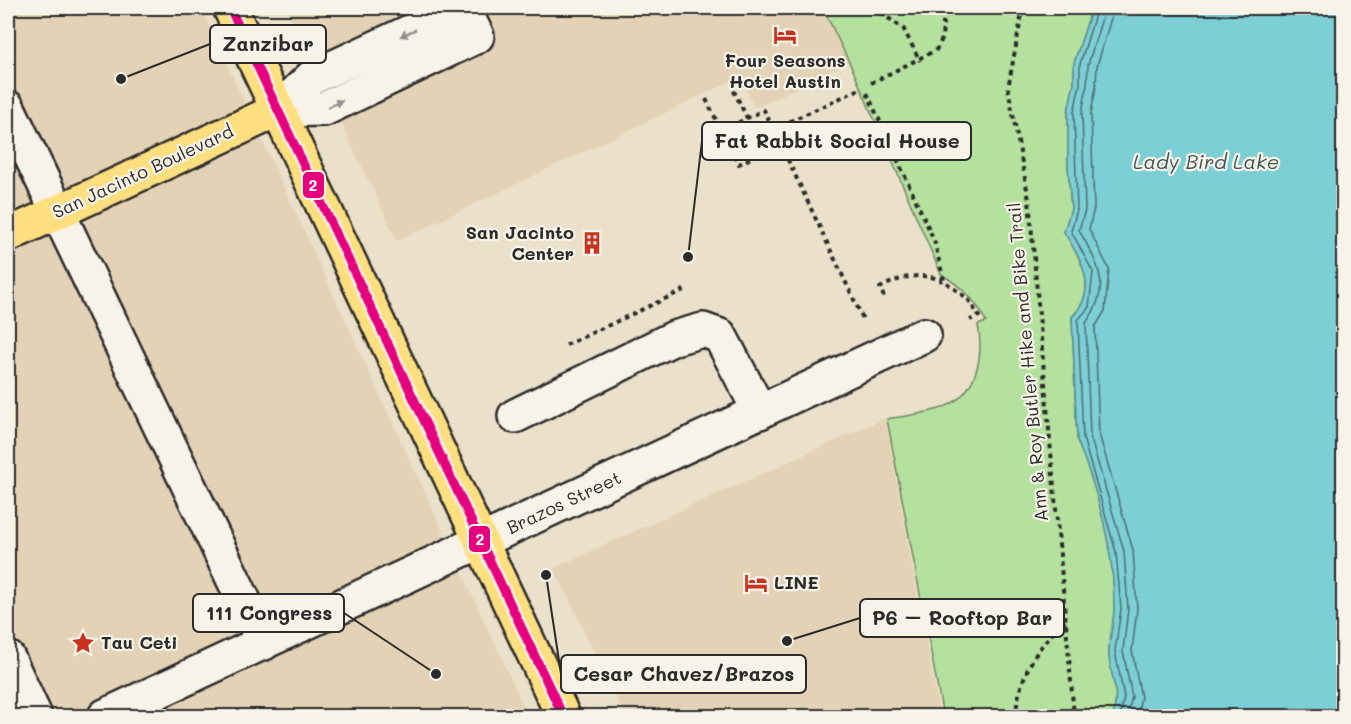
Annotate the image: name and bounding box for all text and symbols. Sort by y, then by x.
hotel icon: Four Seasons Hotel Austin [772,22,798,48]
callout: Zanzibar [210,25,326,63]
one-way arrow [399,28,416,37]
text: Zanzibar [222,30,314,56]
place label: Four Seasons Hotel Austin [724,48,846,93]
one-way arrow [327,99,344,108]
street label: San Jacinto Boulevard [48,119,237,224]
callout: Fat Rabbit Social House [702,122,971,160]
text: Fat Rabbit Social House [714,127,960,153]
water label: Lady Bird Lake [1133,148,1279,174]
line badge: 2 [302,171,325,199]
text: 2 [309,174,318,195]
street label: Ann & Roy Butler Hike and Bike Trail [1001,202,1053,523]
place label: San Jacinto Center [466,220,574,265]
building icon: San Jacinto Center [579,230,605,256]
street label: Brazos Street [502,465,625,539]
line badge: 2 [468,525,491,553]
text: 2 [476,528,485,549]
hotel icon: LINE [743,570,769,596]
place label: LINE [774,570,819,594]
callout: 111 Congress [193,594,344,632]
text: 111 Congress [206,599,332,625]
callout: P6 – Rooftop Bar [860,599,1064,637]
text: P6 – Rooftop Bar [872,604,1052,630]
place icon: Tau Ceti [70,630,96,656]
place label: Tau Ceti [101,630,178,654]
callout: Cesar Chavez/Brazos [561,655,806,693]
text: Cesar Chavez/Brazos [574,660,794,686]

